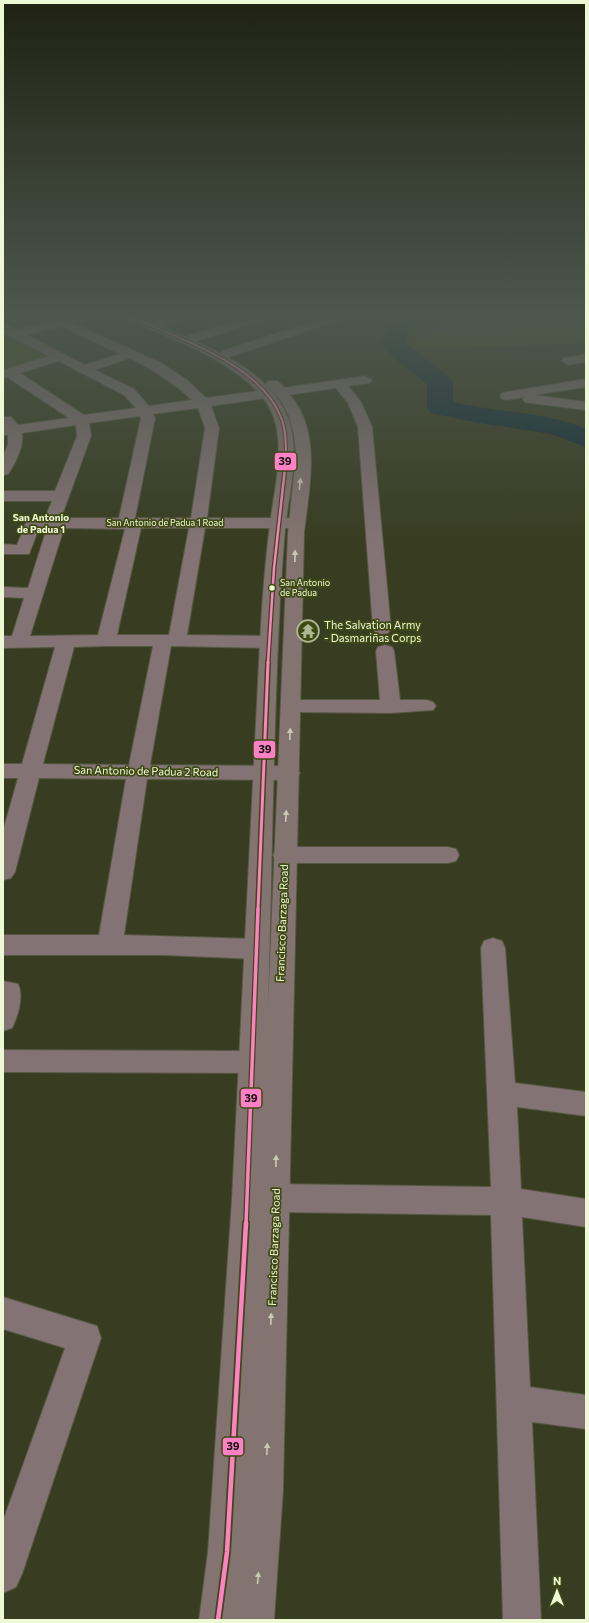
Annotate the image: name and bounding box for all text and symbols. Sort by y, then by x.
line badge: 39 [274,452,297,471]
text: 39 [278,454,292,467]
one-way arrow [297,478,304,491]
district label: San Antonio de Padua 1 [13,511,69,535]
street label: San Antonio de Padua 1 Road [106,517,224,528]
one-way arrow [292,549,298,562]
place label: San Antonio de Padua [280,577,330,598]
marker: San Antonio de Padua [267,583,277,593]
temple icon: The Salvation Army - Dasmariñas Corps [295,618,321,644]
place label: The Salvation Army - Dasmariñas Corps [324,618,421,644]
one-way arrow [287,727,293,740]
line badge: 39 [253,740,276,759]
text: 39 [258,742,272,755]
street label: San Antonio de Padua 2 Road [74,763,218,778]
one-way arrow [283,810,290,822]
street label: Francisco Barzaga Road [273,864,290,982]
line badge: 39 [240,1088,262,1108]
text: 39 [244,1091,258,1104]
one-way arrow [273,1154,279,1167]
street label: Francisco Barzaga Road [265,1188,282,1306]
one-way arrow [268,1313,275,1325]
line badge: 39 [222,1437,244,1456]
text: 39 [226,1439,240,1452]
one-way arrow [263,1443,270,1455]
north arrow [537,1571,577,1611]
one-way arrow [255,1572,262,1584]
text: N [553,1574,561,1587]

